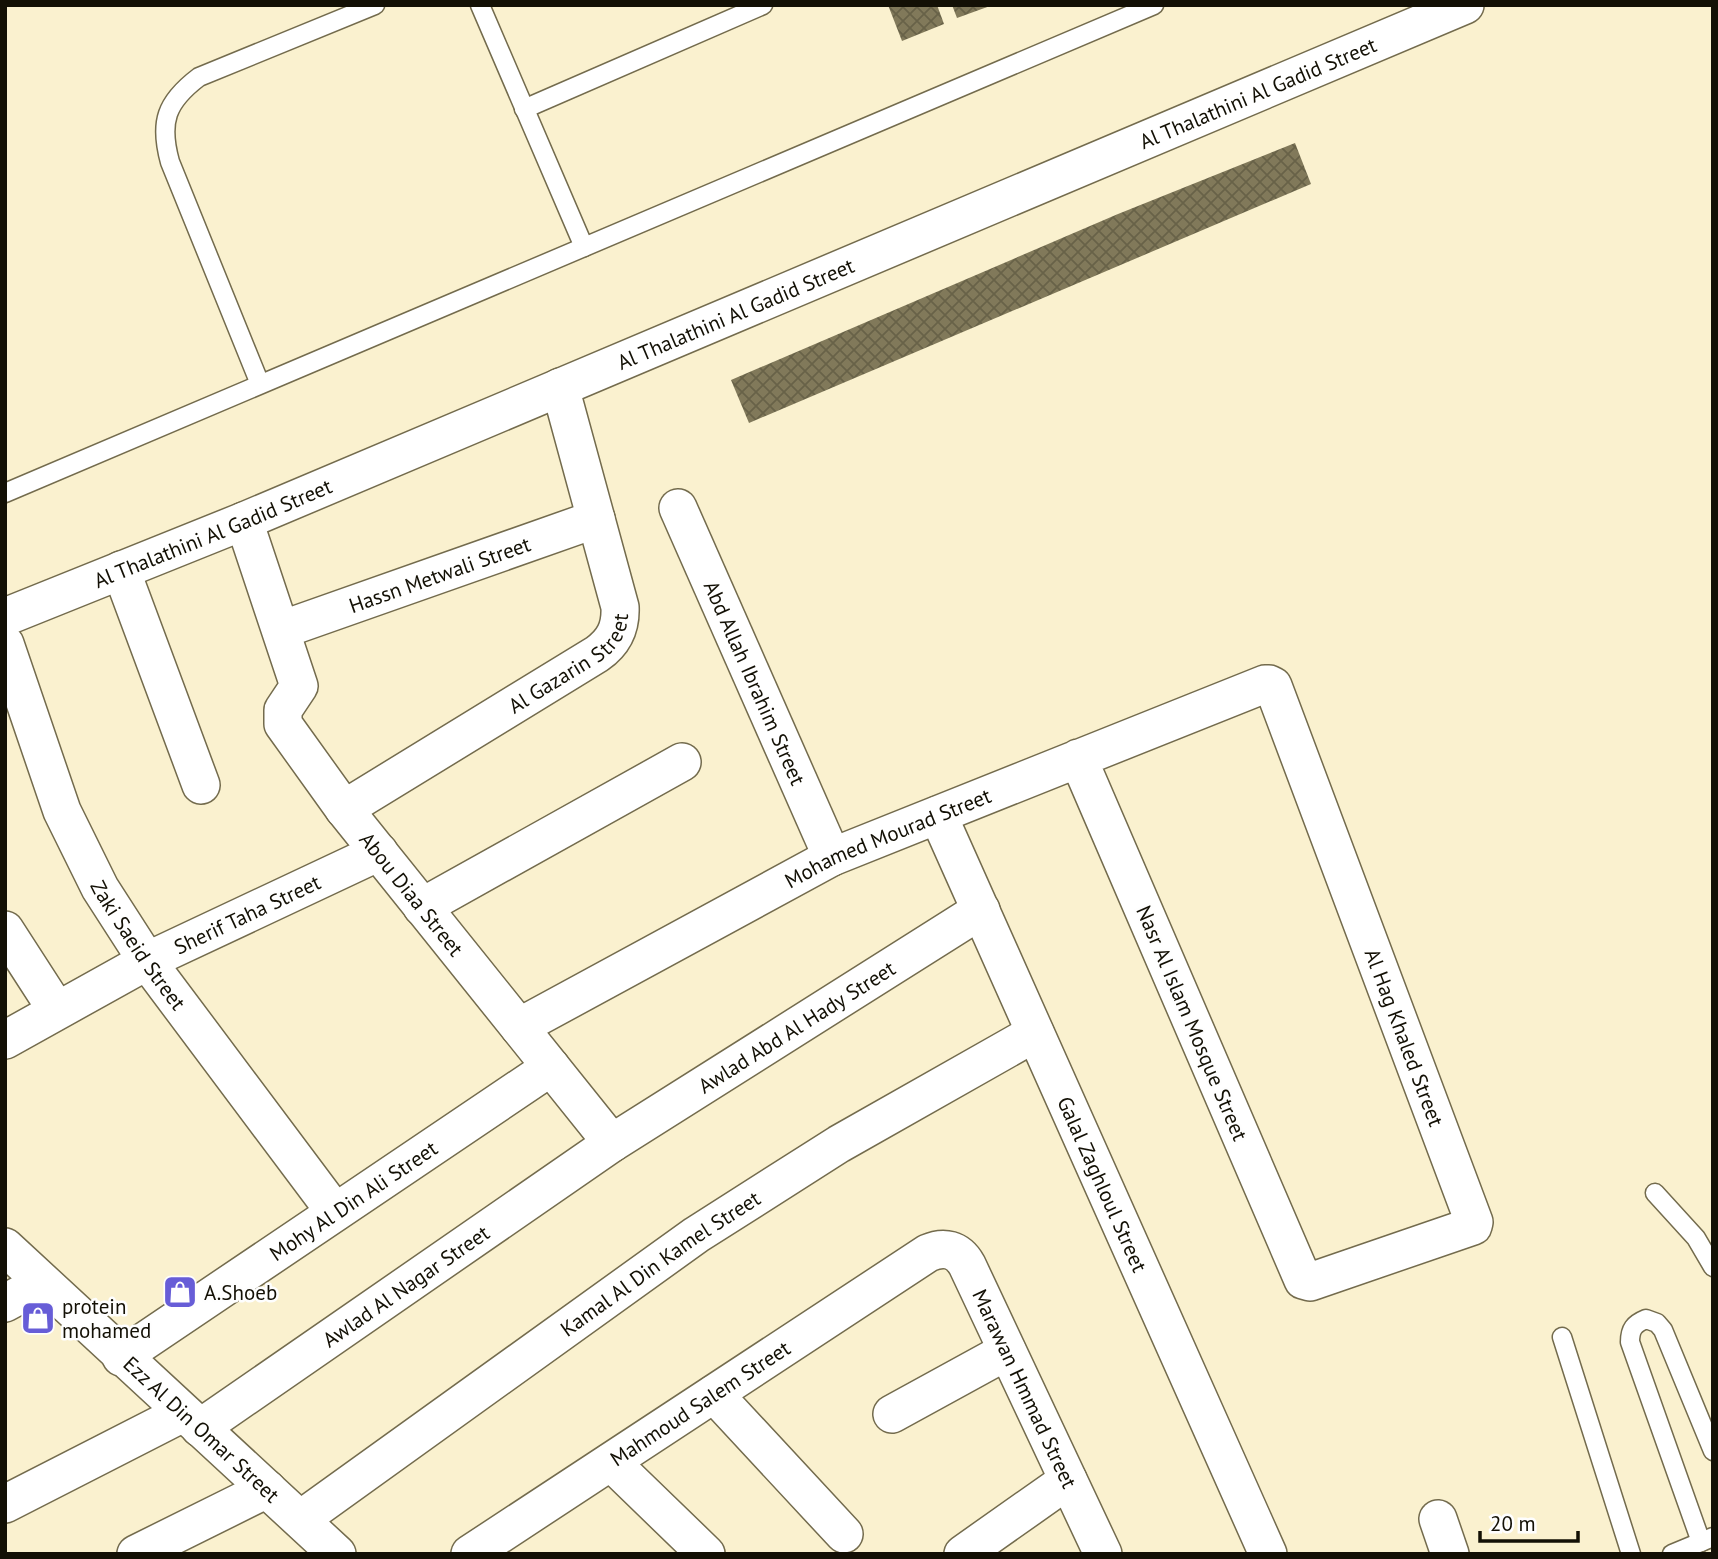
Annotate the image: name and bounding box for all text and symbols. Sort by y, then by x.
street label: Al Thalathini Al Gadid Street [1135,31,1380,155]
street label: Al Thalathini Al Gadid Street [613,251,858,375]
street label: Al Thalathini Al Gadid Street [90,472,336,594]
street label: Hassn Metwali Street [345,530,534,619]
street label: Abd Allah Ibrahim Street [698,576,812,789]
street label: Al Gazarin Street [503,612,634,719]
street label: Mohamed Mourad Street [780,781,995,894]
street label: Abou Diaa Street [354,826,470,961]
street label: Sherif Taha Street [169,868,325,960]
street label: Zaki Saeid Street [85,876,192,1015]
street label: Nasr Al Islam Mosque Street [1130,901,1254,1145]
street label: Al Hag Khaled Street [1359,945,1450,1130]
street label: Awlad Abd Al Hady Street [693,954,900,1099]
street label: Galal Zaghloul Street [1052,1092,1154,1276]
street label: Mohy Al Din Ali Street [264,1134,442,1267]
street label: Kamal Al Din Kamel Street [555,1184,765,1342]
street label: Awlad Al Nagar Street [317,1219,494,1353]
shop icon: A.Shoeb [161,1273,199,1311]
place label: A.Shoeb [204,1279,277,1306]
street label: Marawan Hmmad Street [967,1285,1083,1492]
place label: protein mohamed [62,1293,151,1344]
shop icon: protein mohamed [19,1299,57,1337]
street label: Mahmoud Salem Street [605,1334,795,1472]
street label: Ezz Al Din Omar Street [118,1350,286,1508]
scale bar [1480,1500,1578,1544]
text: 20 m [1490,1510,1536,1537]

